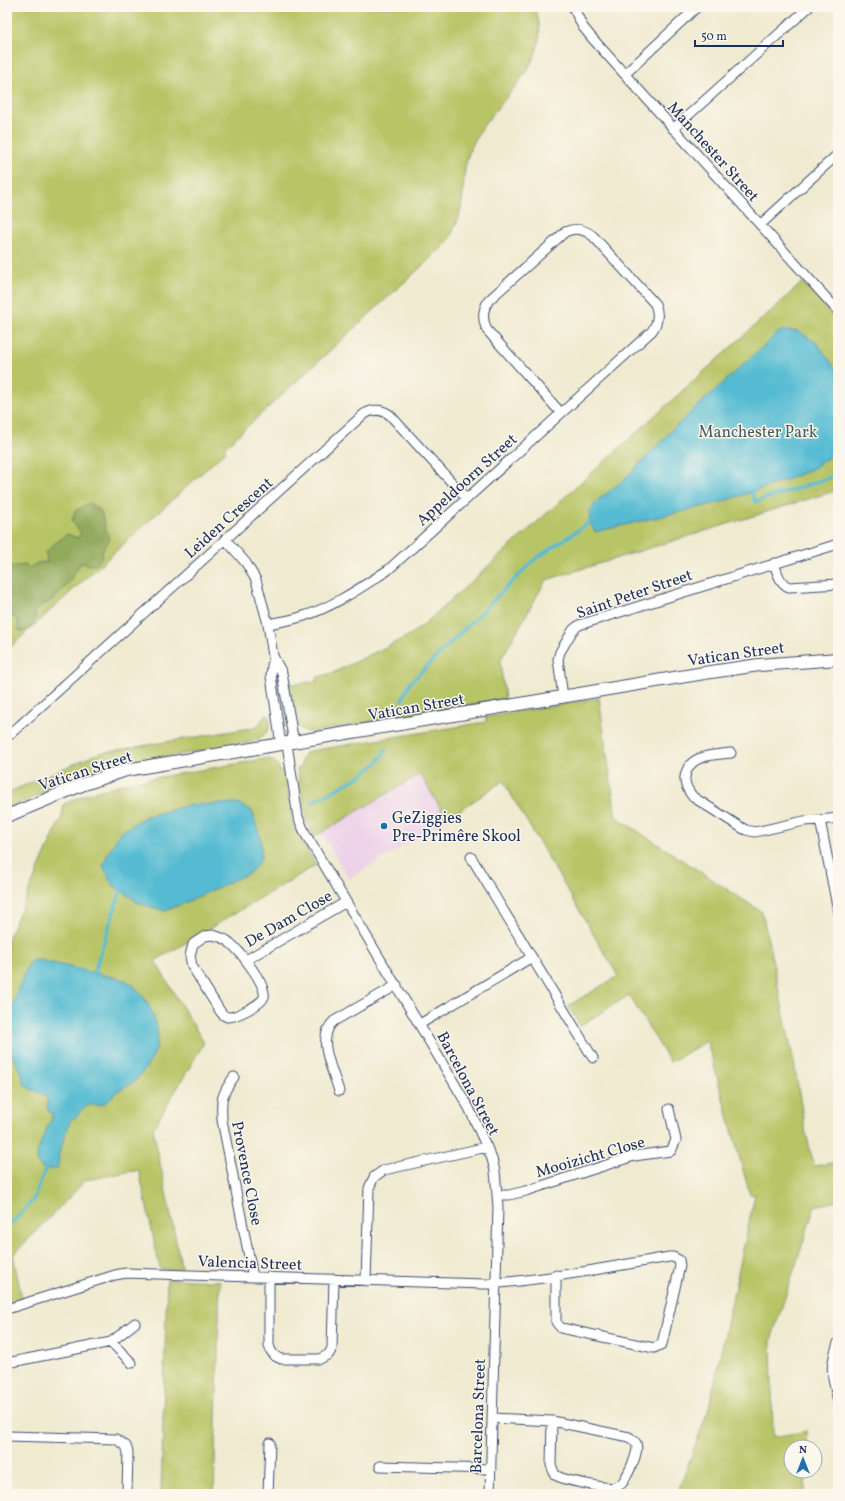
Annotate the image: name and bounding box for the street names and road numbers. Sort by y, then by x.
street label: Manchester Street [662,97,764,208]
street label: Appeldoorn Street [412,429,523,532]
street label: Leiden Crescent [180,473,279,564]
street label: Saint Peter Street [574,565,696,625]
street label: Vatican Street [686,637,786,673]
street label: Vatican Street [366,689,467,727]
street label: Vatican Street [36,746,136,797]
street label: De Dam Close [241,886,337,954]
street label: Barcelona Street [430,1028,504,1140]
street label: Provence Close [225,1119,267,1227]
street label: Mooizicht Close [533,1132,648,1184]
street label: Valencia Street [197,1251,303,1277]
street label: Barcelona Street [466,1358,492,1474]

